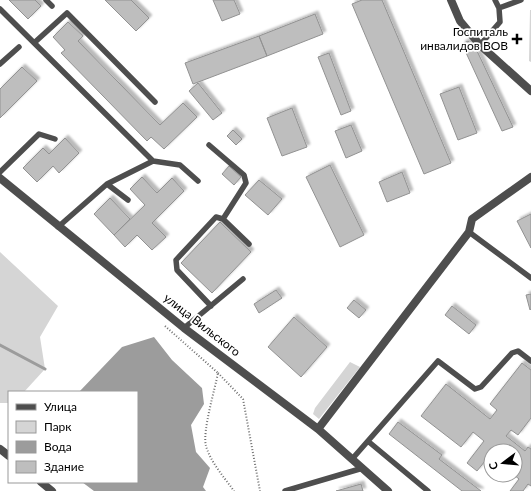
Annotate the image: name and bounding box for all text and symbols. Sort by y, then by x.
place label: Госпиталь инвалидов ВОВ [420,24,508,53]
marker: Госпиталь инвалидов ВОВ [511,33,523,45]
street label: улица Вильского [161,290,244,359]
legend [8,391,138,483]
text: Улица [44,399,77,414]
text: Парк [44,419,72,434]
text: Вода [44,439,72,454]
north arrow [483,443,523,483]
text: Здание [44,459,84,474]
text: С [485,460,500,471]

